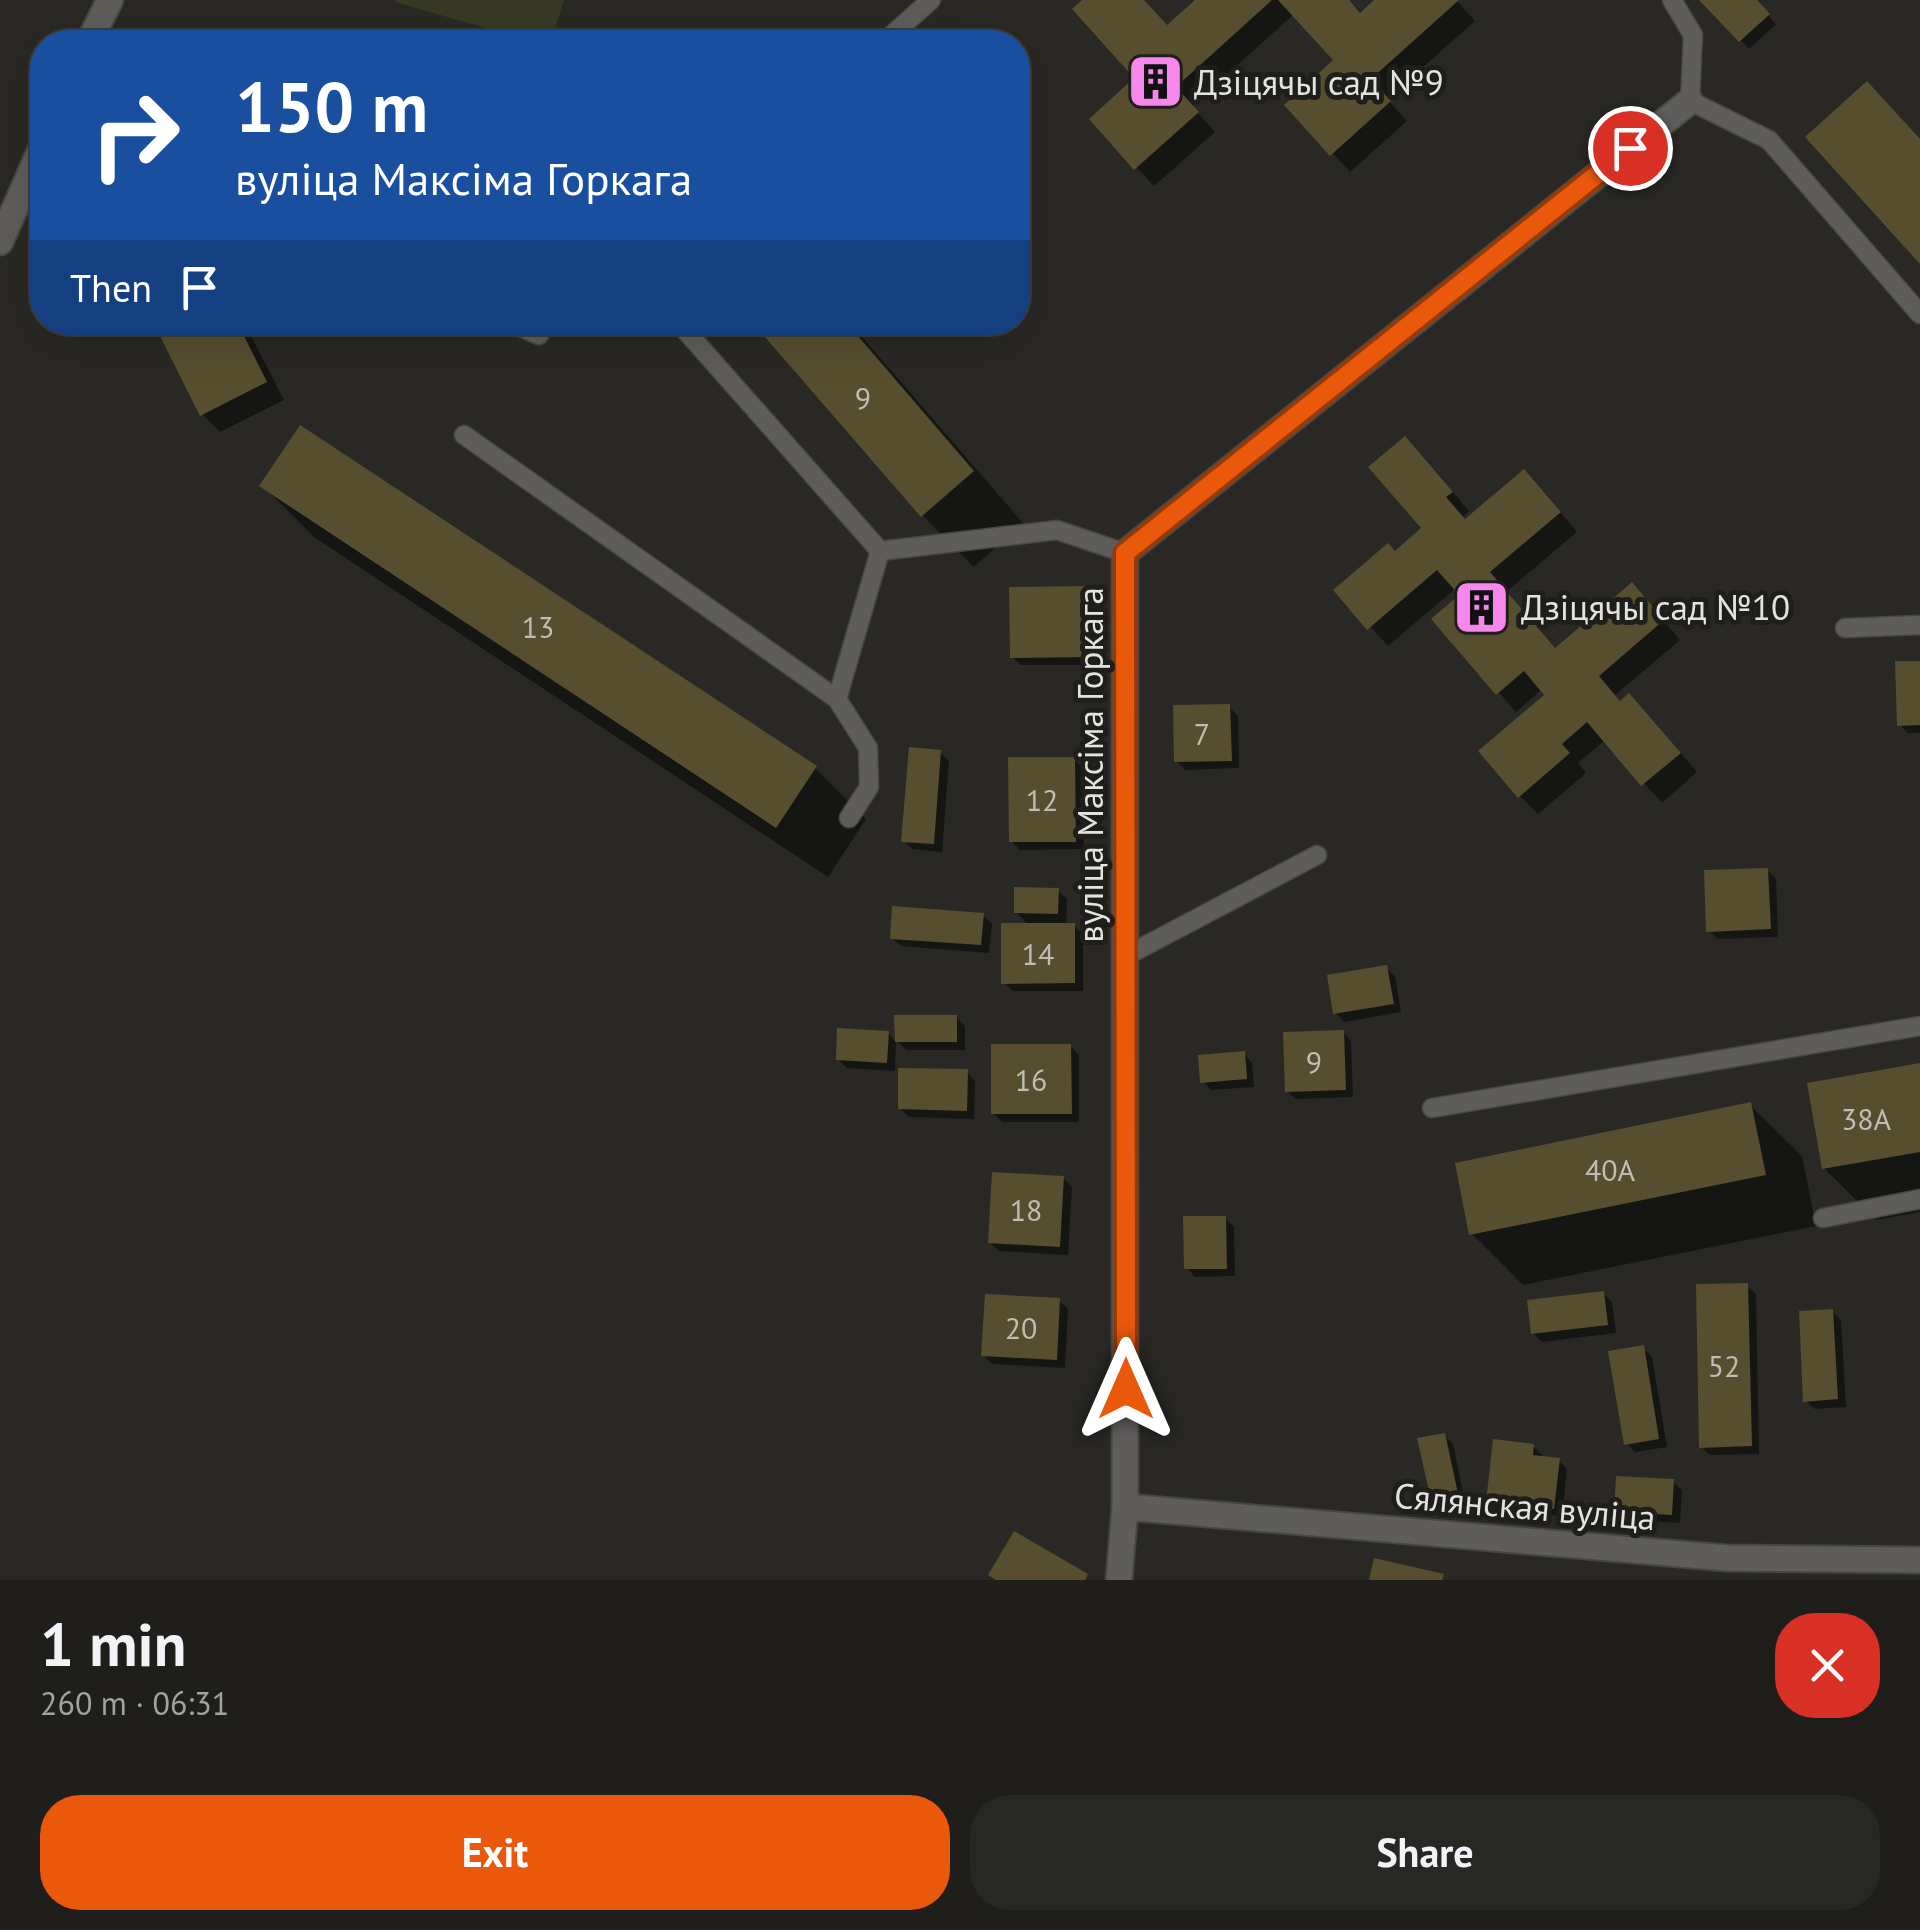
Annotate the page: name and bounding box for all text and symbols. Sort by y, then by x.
building icon: Дзіцячы сад №9 [1125,52,1185,112]
place label: Дзіцячы сад №9 [1194,59,1444,105]
text: 150 m [235,61,428,151]
icon: right [70,70,200,200]
pin [1588,106,1673,191]
icon: arrive [1603,121,1658,176]
text: вуліца Максіма Горкага [235,149,692,207]
icon: arrive [172,260,227,315]
text: Then [70,263,152,312]
house number: 9 [855,378,871,417]
building icon: Дзіцячы сад №10 [1452,577,1512,637]
place label: Дзіцячы сад №10 [1521,584,1790,630]
street label: вуліца Максіма Горкага [1067,587,1113,943]
house number: 13 [522,607,554,646]
house number: 7 [1194,714,1210,753]
house number: 12 [1026,780,1058,819]
house number: 14 [1022,934,1054,973]
house number: 9 [1306,1042,1322,1081]
house number: 16 [1015,1060,1047,1099]
house number: 38А [1841,1099,1892,1138]
house number: 40А [1585,1150,1636,1189]
house number: 18 [1010,1190,1042,1229]
house number: 20 [1005,1308,1037,1347]
position arrow [1074,1337,1178,1441]
house number: 52 [1708,1346,1740,1385]
street label: Сялянская вуліца [1392,1472,1658,1540]
text: 1 min [40,1605,186,1683]
button: close [1775,1613,1880,1718]
text: 260 m · 06:31 [40,1682,229,1724]
button: Exit [40,1795,950,1910]
button: Share [970,1795,1880,1910]

